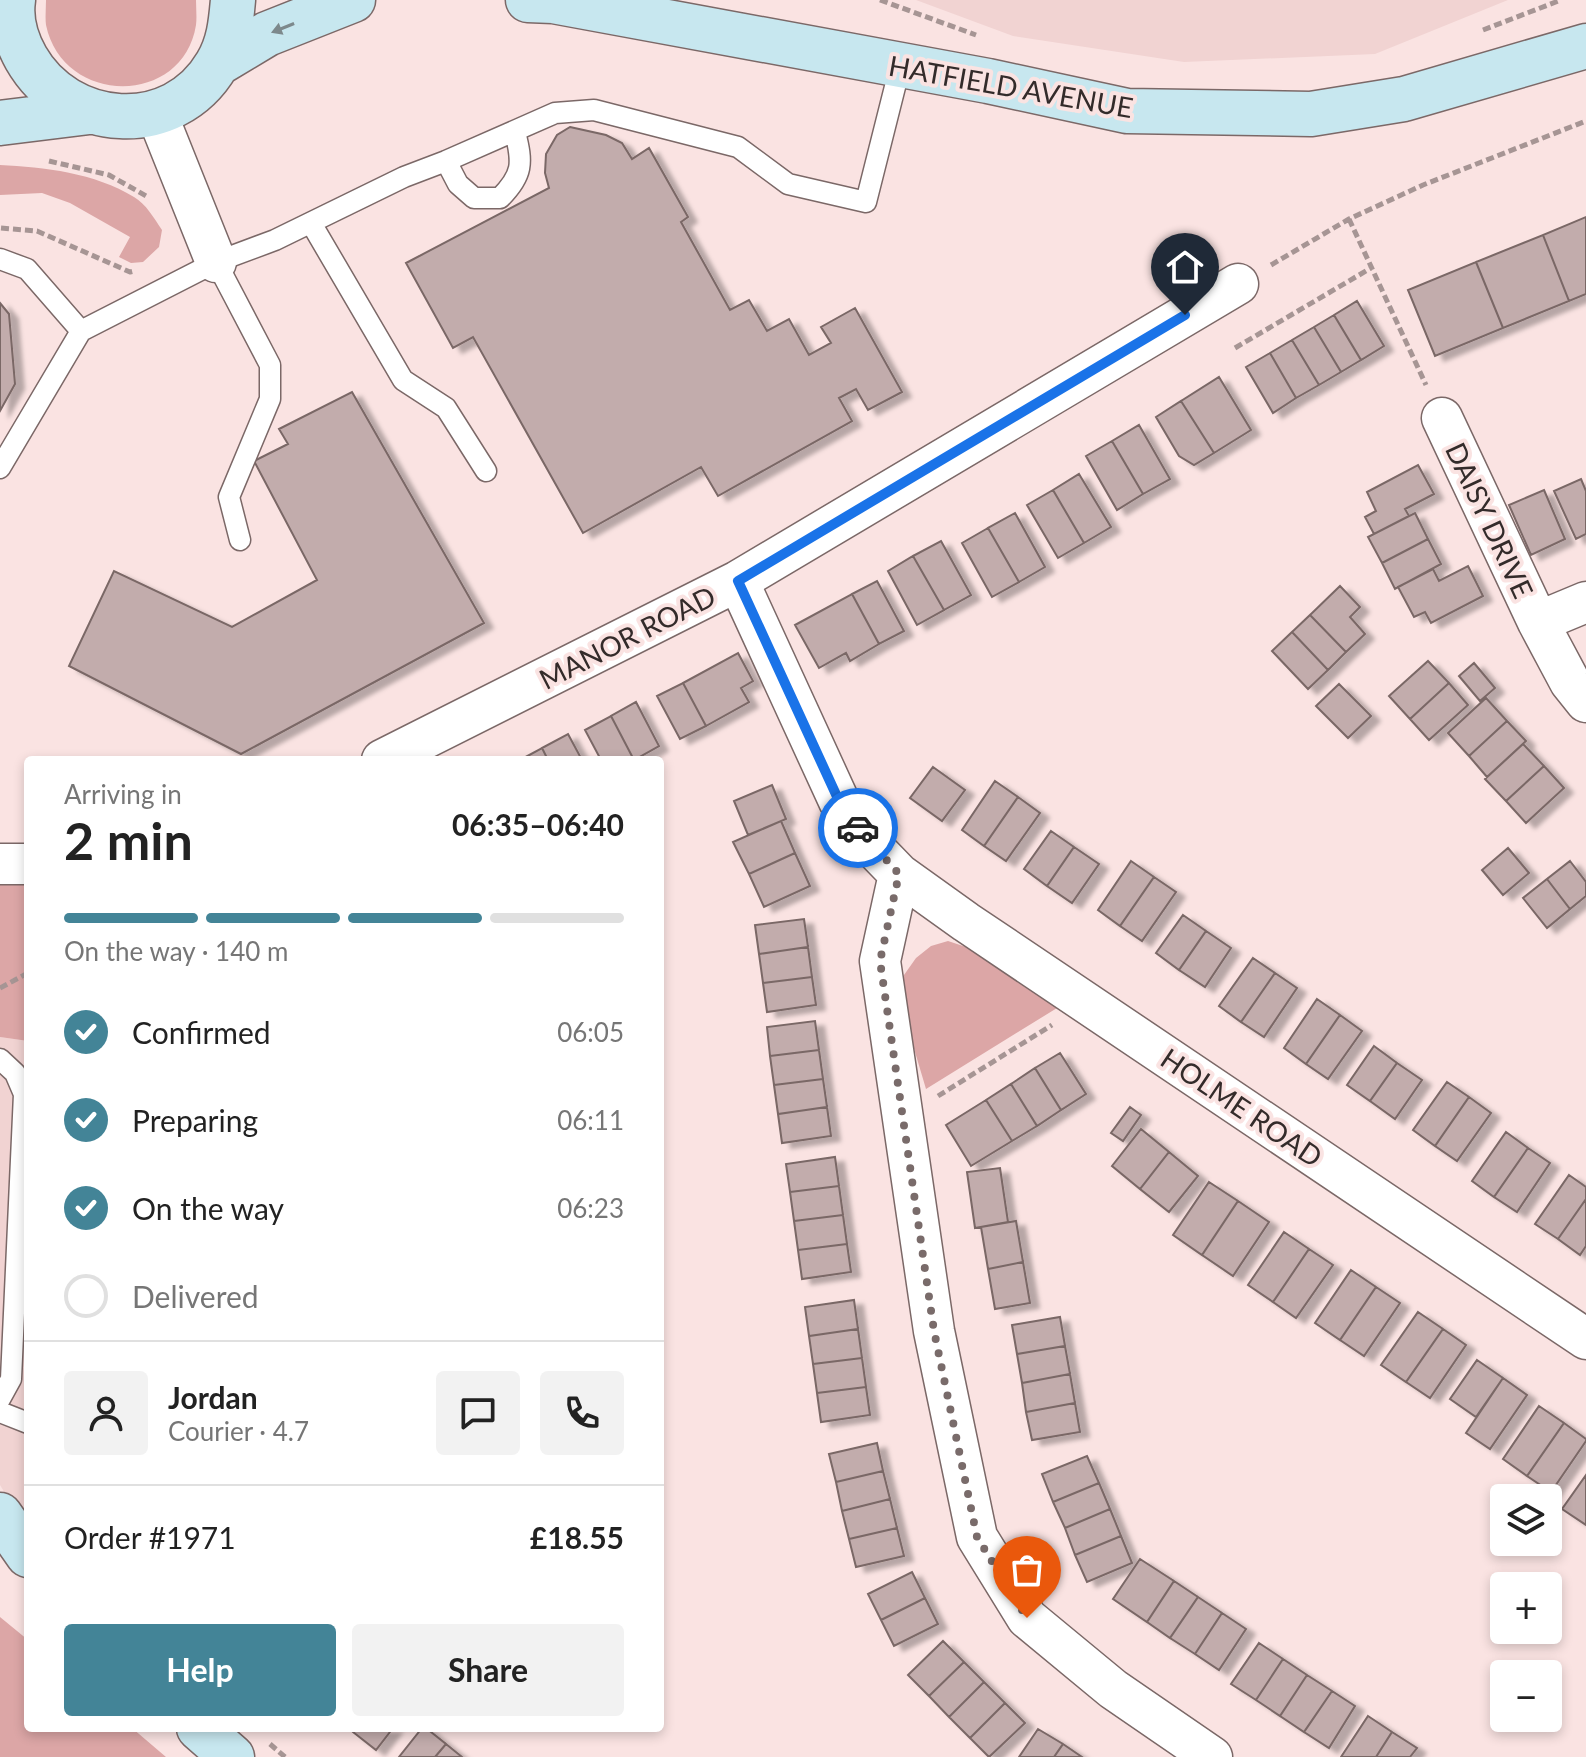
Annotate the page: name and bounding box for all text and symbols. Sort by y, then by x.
one-way arrow [271,22,295,35]
street label: HATFIELD AVENUE [886,48,1136,124]
pin [1151,233,1219,315]
icon: home [1163,245,1207,289]
street label: DAISY DRIVE [1439,437,1541,603]
street label: MANOR ROAD [533,578,721,696]
text: Arriving in [64,778,182,810]
courier [818,788,898,868]
text: 06:35–06:40 [452,806,624,842]
icon: car [836,806,880,850]
text: 2 min [64,809,193,871]
text: On the way · 140 m [64,935,288,967]
icon: check [64,1010,108,1054]
text: Confirmed [132,1014,271,1050]
text: 06:05 [557,1016,624,1048]
street label: HOLME ROAD [1155,1041,1329,1173]
icon: check [64,1098,108,1142]
text: Preparing [132,1102,258,1138]
text: 06:11 [557,1104,624,1136]
icon: check [64,1186,108,1230]
text: On the way [132,1190,284,1226]
text: 06:23 [557,1192,624,1224]
text: Delivered [132,1278,259,1314]
button: person [64,1371,148,1455]
button: chat [436,1371,520,1455]
button: phone [540,1371,624,1455]
text: Jordan [168,1379,258,1415]
text: Courier · 4.7 [168,1415,309,1447]
map controls [1490,1484,1562,1732]
button: layers [1490,1484,1562,1556]
text: Order #1971 [64,1519,236,1555]
text: £18.55 [530,1519,624,1555]
pin [993,1536,1061,1618]
icon: bag [1005,1548,1049,1592]
button: + [1490,1572,1562,1644]
button: Help [64,1624,336,1716]
button: Share [352,1624,624,1716]
button: − [1490,1660,1562,1732]

